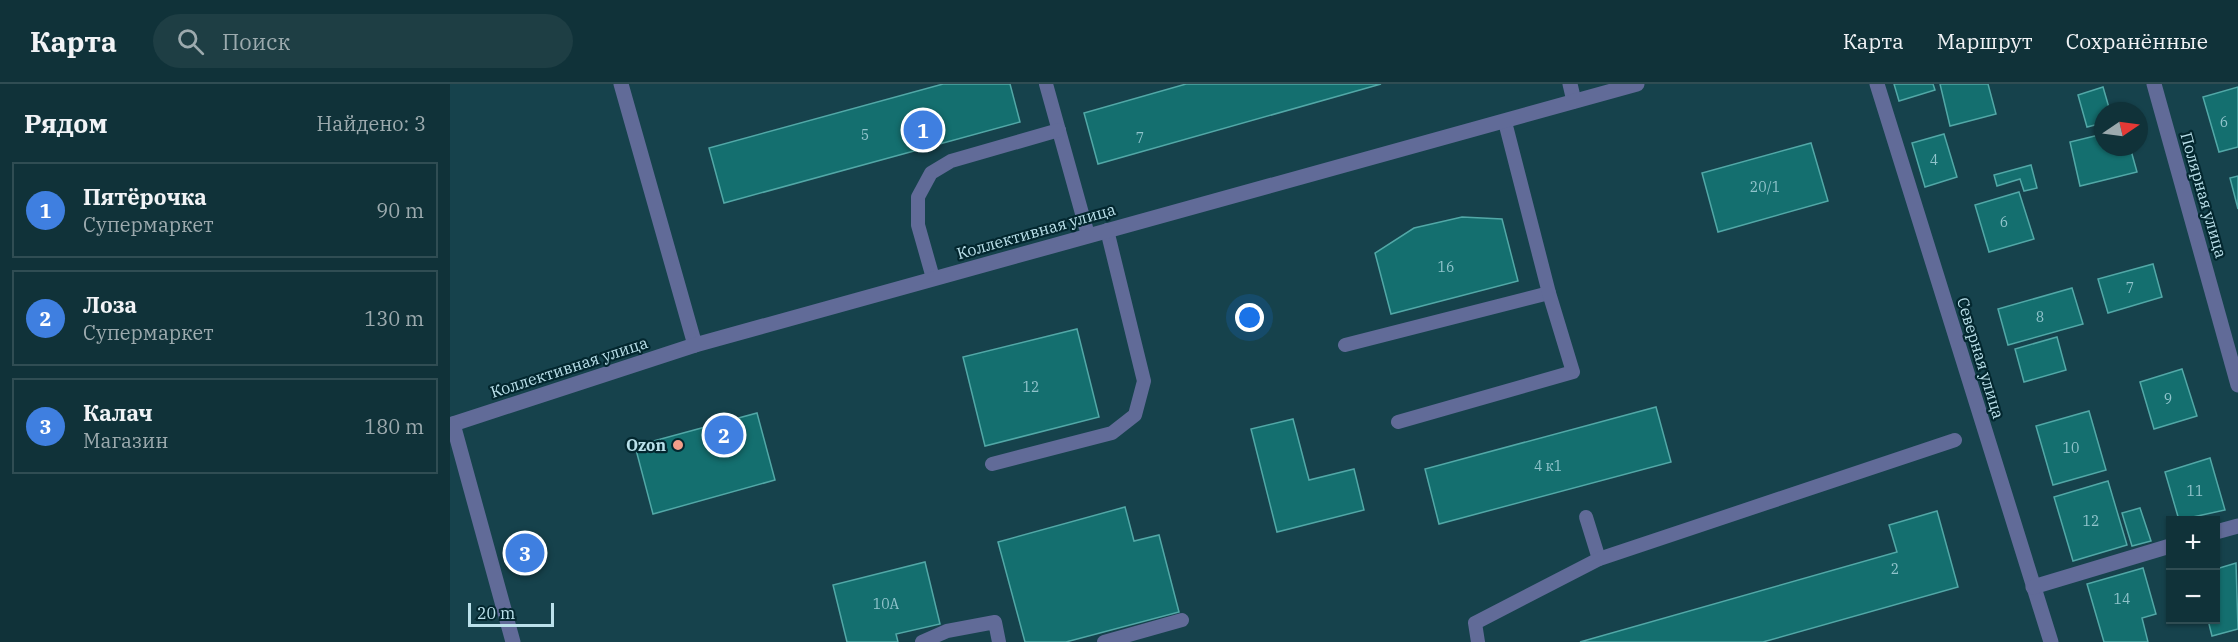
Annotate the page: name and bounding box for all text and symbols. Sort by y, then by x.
search box [153,14,573,68]
text: Карта [30,23,117,60]
icon: search [174,25,207,58]
text: Поиск [222,27,290,56]
text: Карта [1843,27,1904,55]
text: Маршрут [1937,27,2033,55]
text: Сохранённые [2066,27,2208,55]
north arrow [2094,102,2148,156]
text: Рядом [24,106,108,140]
pin: 1 [904,108,942,152]
text: Найдено: 3 [317,110,426,137]
house number: 6 [2220,113,2228,131]
house number: 5 [861,126,869,144]
house number: 7 [1136,129,1144,147]
street label: Полярная улица [2176,130,2232,260]
house number: 4 [1930,151,1938,169]
house number: 20/1 [1750,178,1780,196]
text: Пятёрочка [83,182,207,211]
text: 1 [40,197,52,224]
text: 90 m [376,197,424,224]
street label: Коллективная улица [954,199,1118,263]
text: Супермаркет [83,211,214,238]
house number: 6 [2000,213,2008,231]
house number: 16 [1438,258,1454,276]
house number: 7 [2126,279,2134,297]
text: Лоза [83,290,137,319]
street label: Северная улица [1953,295,2009,421]
your location [1235,303,1264,332]
text: 2 [40,305,52,332]
text: 130 m [364,305,424,332]
house number: 8 [2036,308,2044,326]
text: Супермаркет [83,319,214,346]
street label: Коллективная улица [488,332,650,402]
house number: 12 [1023,378,1039,396]
house number: 9 [2164,390,2172,408]
text: Калач [83,398,153,427]
pin: 2 [704,412,744,458]
text: 3 [40,413,52,440]
text: 180 m [364,413,424,440]
text: Магазин [83,427,168,454]
place label: Ozon [626,435,666,455]
marker: Ozon [671,438,685,452]
house number: 10 [2063,439,2079,457]
house number: 4 к1 [1534,457,1562,475]
house number: 11 [2187,482,2203,500]
house number: 12 [2083,512,2099,530]
map controls [2166,516,2220,624]
button: + [2166,516,2220,570]
pin: 3 [506,530,544,576]
house number: 2 [1891,560,1899,578]
button: − [2166,570,2220,624]
house number: 14 [2114,590,2130,608]
house number: 10А [873,595,900,613]
scale bar [468,600,554,628]
text: 20 m [477,603,515,623]

